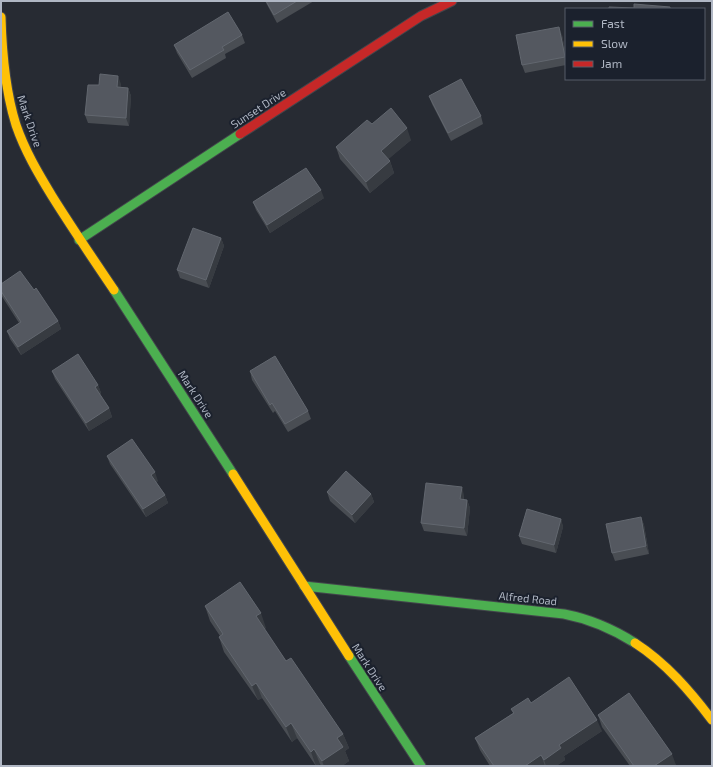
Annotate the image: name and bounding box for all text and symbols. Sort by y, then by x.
legend [565,8,705,80]
text: Fast [601,16,625,30]
text: Slow [601,36,628,50]
text: Jam [601,56,622,70]
street label: Sunset Drive [228,85,288,131]
street label: Mark Drive [15,93,45,149]
street label: Mark Drive [176,368,216,420]
street label: Alfred Road [498,588,558,608]
street label: Mark Drive [350,641,390,693]

